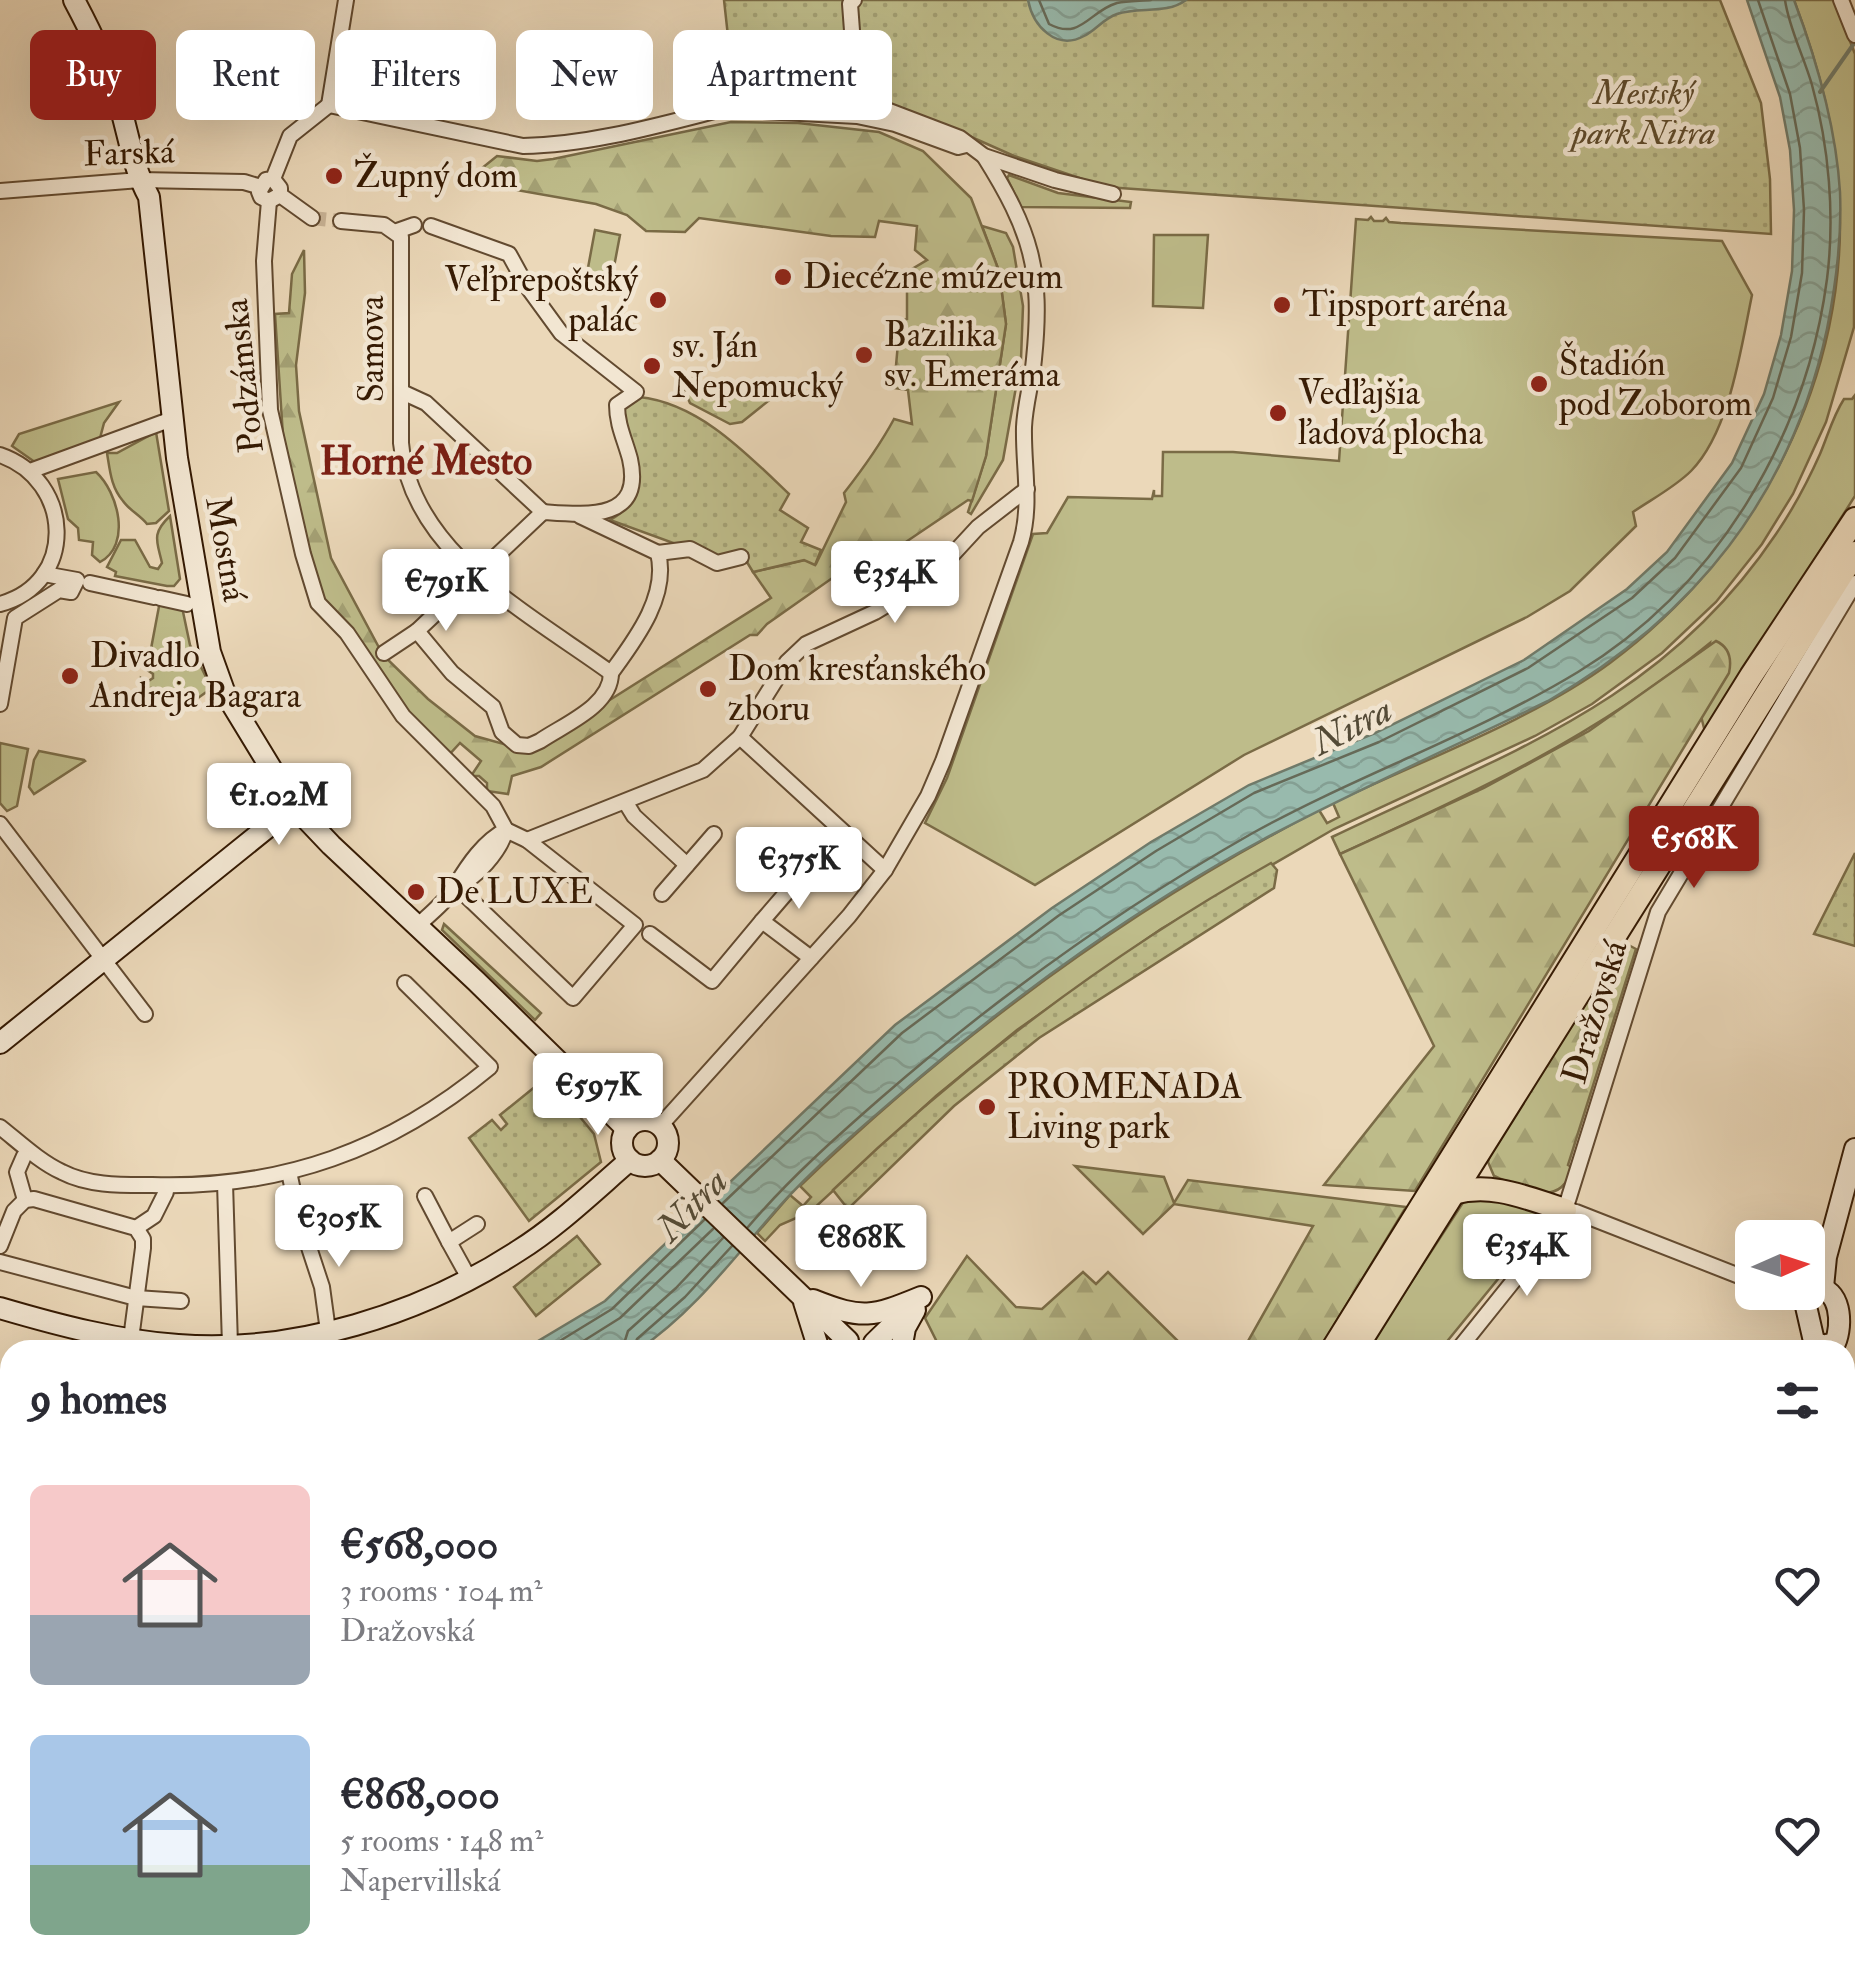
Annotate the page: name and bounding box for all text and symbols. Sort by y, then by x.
chip: Buy [30,30,156,120]
chip: Rent [176,30,315,120]
chip: Filters [335,30,496,120]
chip: New [516,30,653,120]
chip: Apartment [673,30,892,120]
park label: Mestský park Nitra [1567,71,1716,155]
street label: Farská [83,129,176,177]
place label: Župný dom [354,152,518,198]
marker: Župný dom [323,165,345,187]
place label: Diecézne múzeum [803,255,1063,299]
place label: Veľprepoštský palác [444,258,639,342]
marker: Diecézne múzeum [772,266,794,288]
place label: Tipsport aréna [1302,283,1508,327]
marker: Veľprepoštský palác [647,289,669,311]
marker: Tipsport aréna [1271,294,1293,316]
street label: Samova [350,295,394,402]
street label: Podzámska [214,296,274,455]
place label: Bazilika sv. Emeráma [884,313,1061,397]
place label: sv. Ján Nepomucký [672,324,844,408]
place label: Štadión pod Zoborom [1558,340,1752,426]
marker: Bazilika sv. Emeráma [853,344,875,366]
marker: sv. Ján Nepomucký [641,355,663,377]
place label: Vedľajšia ľadová plocha [1298,371,1483,455]
marker: Štadión pod Zoborom [1528,373,1550,395]
marker: Vedľajšia ľadová plocha [1267,402,1289,424]
district label: Horné Mesto [320,436,532,487]
street label: Mostná [195,493,257,606]
pin: €354K [825,541,965,626]
pin: €791K [376,549,516,634]
text: €354K [853,553,937,593]
text: €791K [404,561,488,601]
place label: Divadlo Andreja Bagara [89,634,302,718]
place label: Dom kresťanského zboru [728,647,986,731]
marker: Divadlo Andreja Bagara [59,665,81,687]
marker: Dom kresťanského zboru [697,678,719,700]
water label: Nitra [1302,686,1400,767]
pin: €1.02M [198,763,360,848]
text: €1.02M [229,775,329,815]
pin: €568K [1624,806,1764,891]
text: €568K [1651,818,1737,858]
pin: €375K [729,827,869,912]
text: €375K [758,839,840,879]
place label: De LUXE [436,870,593,914]
marker: De LUXE [405,881,427,903]
street label: Dražovská [1552,935,1638,1089]
pin: €597K [528,1053,668,1138]
text: €597K [555,1065,641,1105]
place label: PROMENADA Living park [1007,1065,1242,1149]
marker: PROMENADA Living park [976,1096,998,1118]
water label: Nitra [644,1158,738,1253]
pin: €305K [269,1185,409,1270]
text: €305K [297,1197,381,1237]
pin: €868K [791,1205,931,1290]
pin: €354K [1457,1214,1597,1299]
text: €868K [817,1217,905,1257]
north arrow [1735,1220,1825,1310]
map controls [1735,1220,1825,1310]
text: €354K [1485,1226,1569,1266]
icon: filters [1770,1373,1825,1428]
text: 9 homes [30,1374,167,1426]
text: €568,000 [340,1519,498,1571]
icon: home [110,1525,230,1645]
icon: heart [1770,1558,1825,1613]
text: 3 rooms · 104 m² [340,1571,543,1611]
text: Dražovská [340,1611,475,1651]
text: €868,000 [340,1769,500,1821]
icon: home [110,1775,230,1895]
icon: heart [1770,1808,1825,1863]
text: 5 rooms · 148 m² [340,1821,543,1861]
text: Napervillská [340,1861,501,1901]

